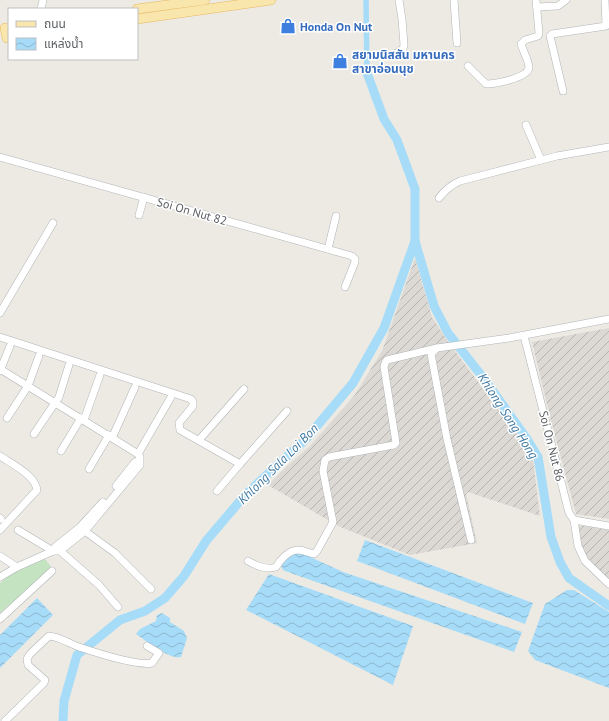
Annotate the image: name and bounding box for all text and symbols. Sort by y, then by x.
legend [8,8,138,60]
text: ถนน [44,16,66,31]
shop icon: Honda On Nut [279,17,297,35]
place label: Honda On Nut [300,19,373,34]
text: แหล่งน้ำ [44,35,83,51]
place label: สยามนิสสัน มหานคร สาขาอ่อนนุช [352,47,455,76]
shop icon: สยามนิสสัน มหานคร สาขาอ่อนนุช [331,52,349,70]
street label: Soi On Nut 82 [155,194,229,228]
water label: Khlong Song Hong [474,370,542,463]
street label: Soi On Nut 86 [536,409,568,483]
water label: Khlong Sala Loi Bon [234,420,322,508]

